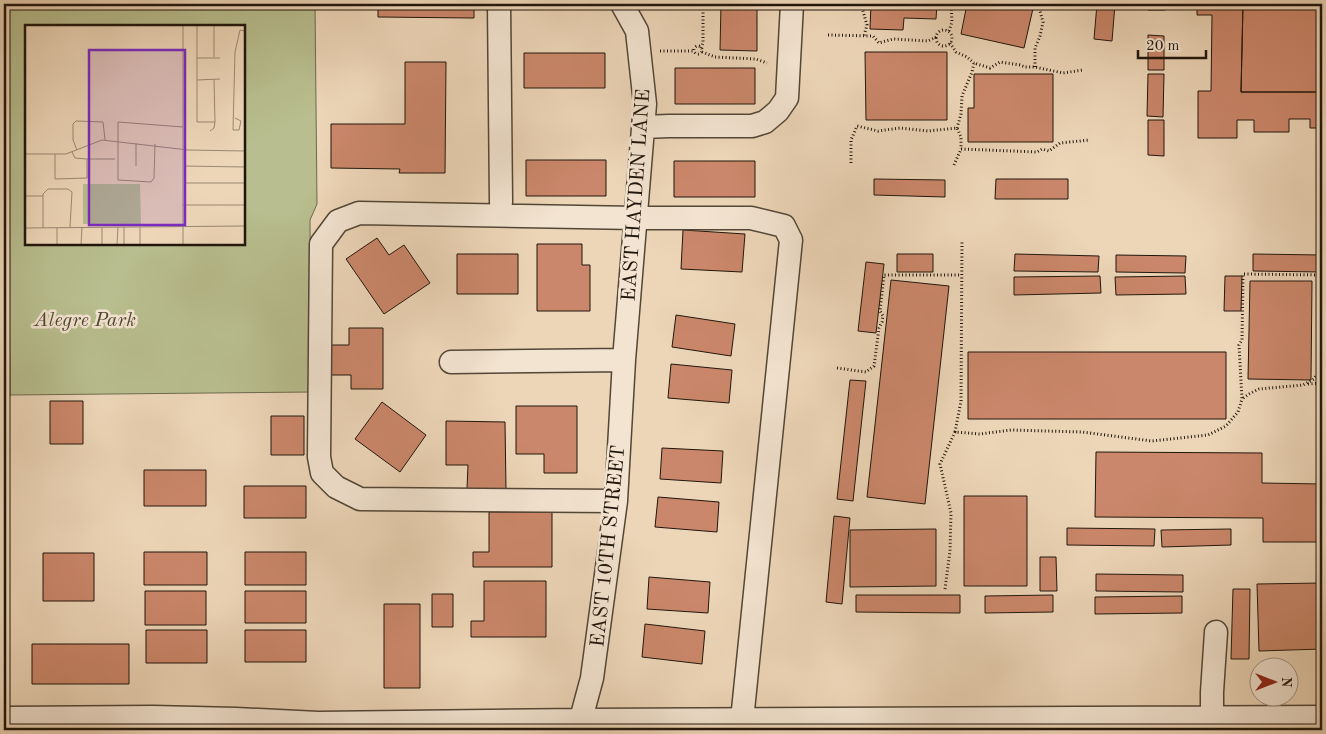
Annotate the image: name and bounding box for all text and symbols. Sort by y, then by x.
inset map [25,25,245,245]
scale bar [1138,28,1206,60]
text: 20 m [1146,39,1180,54]
street label: EAST HAYDEN LANE [620,88,654,302]
park label: Alegre Park [33,311,136,331]
street label: EAST 10TH STREET [588,444,630,648]
north arrow [1248,656,1298,706]
text: N [1279,677,1293,688]

